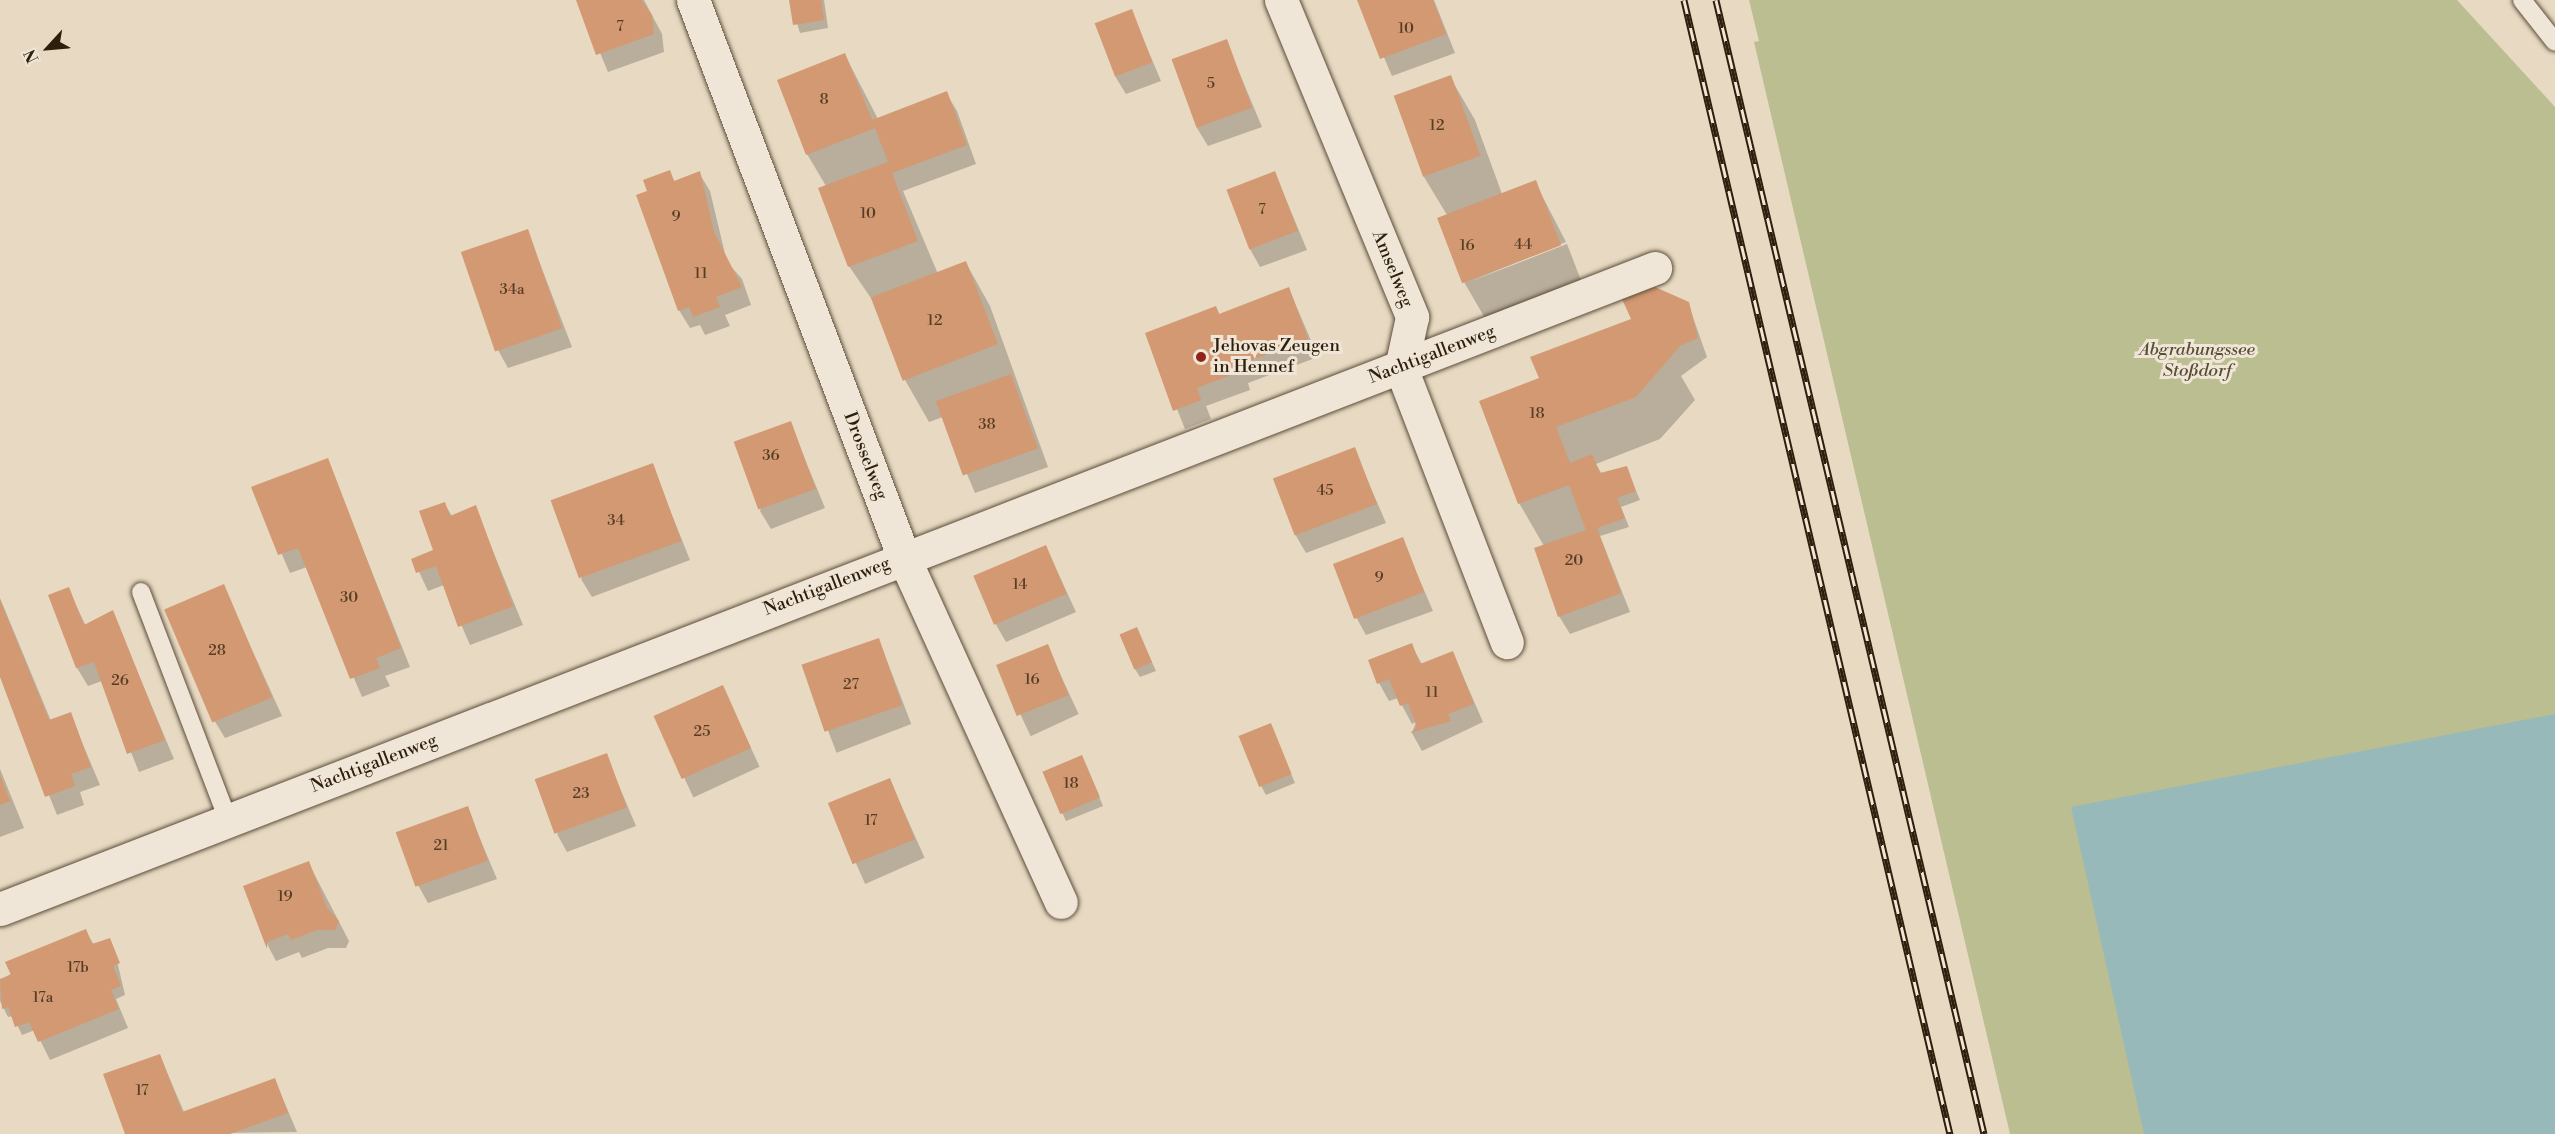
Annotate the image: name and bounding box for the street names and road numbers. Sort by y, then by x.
street label: Amselweg [1367,227,1417,311]
street label: Nachtigallenweg [1366,321,1498,389]
street label: Drosselweg [838,409,892,503]
street label: Nachtigallenweg [761,553,893,621]
street label: Nachtigallenweg [308,730,440,798]

